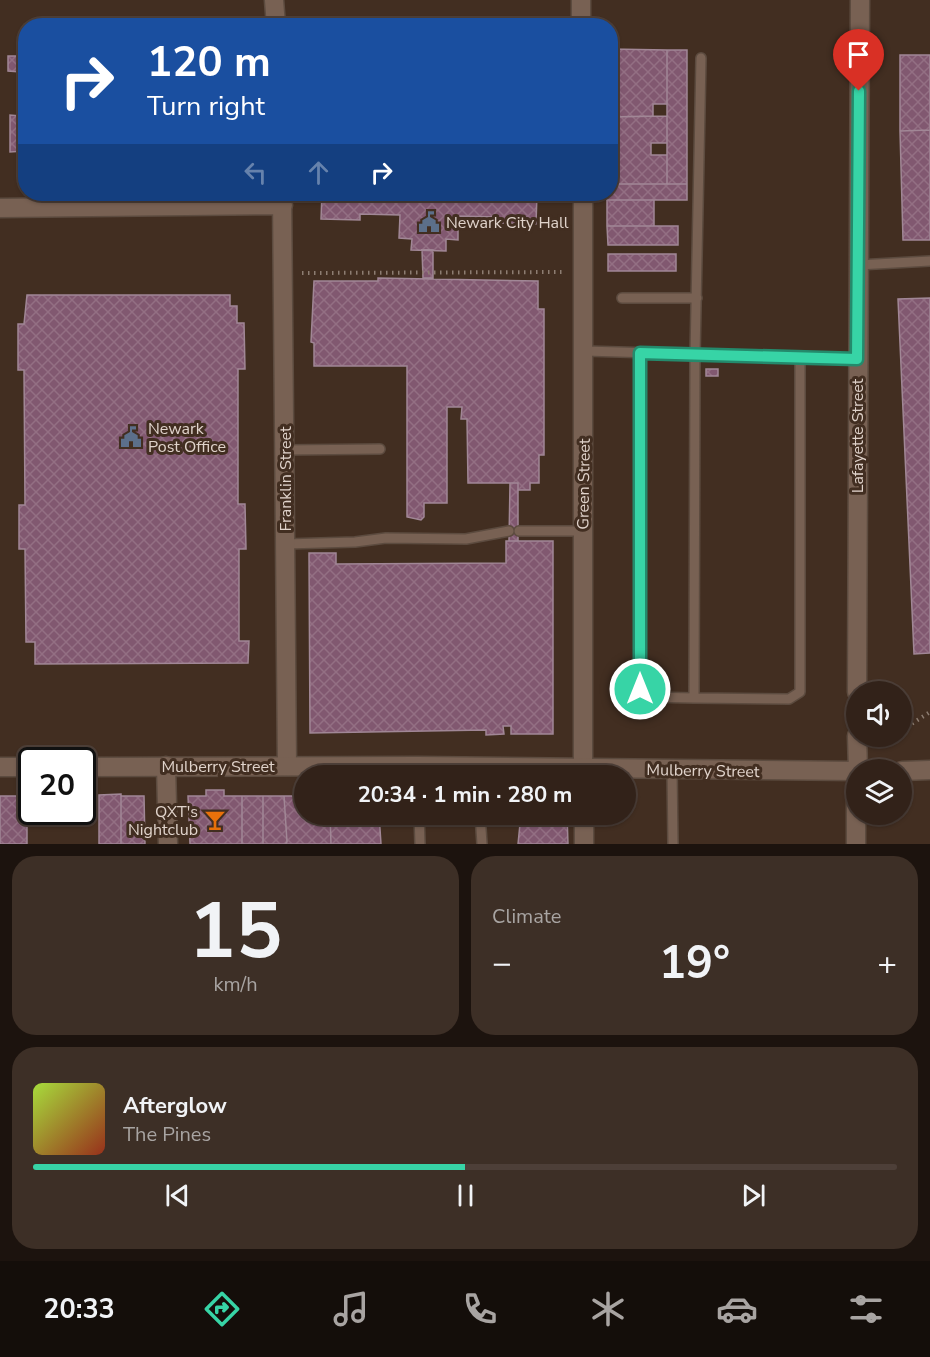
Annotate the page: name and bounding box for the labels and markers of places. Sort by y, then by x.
pin [833,29,884,91]
public building icon: Newark City Hall [417,210,441,234]
place label: Newark City Hall [446,212,569,234]
place label: Newark Post Office [148,418,226,458]
public building icon: Newark Post Office [119,425,143,449]
place label: QXT's Nightclub [128,801,198,841]
bar icon: QXT's Nightclub [203,808,227,832]

